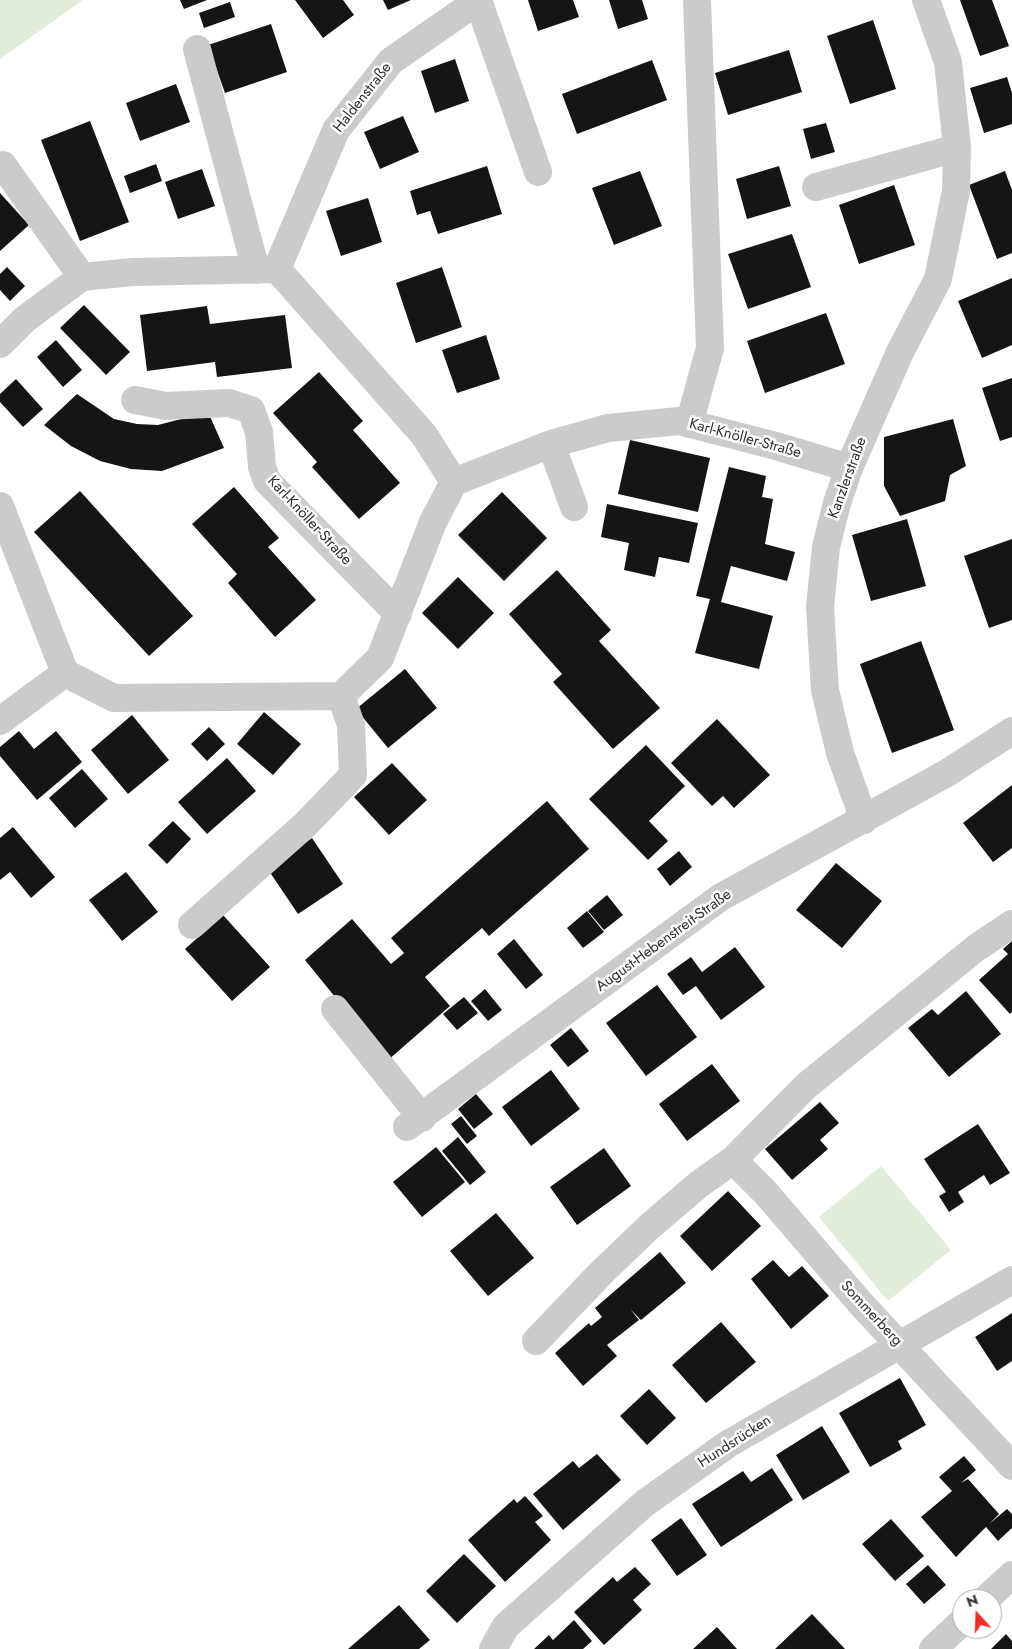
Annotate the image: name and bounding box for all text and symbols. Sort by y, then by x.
street label: Haldenstraße [330,59,396,137]
street label: Karl-Knöller-Straße [687,415,803,463]
street label: Kanzlerstraße [825,435,871,521]
street label: Karl-Knöller-Straße [263,473,355,569]
street label: August-Hebenstreit-Straße [593,886,735,996]
street label: Sommerberg [836,1278,906,1350]
street label: Hundsrücken [695,1412,775,1472]
north arrow [952,1589,1002,1639]
text: N [964,1590,981,1612]

